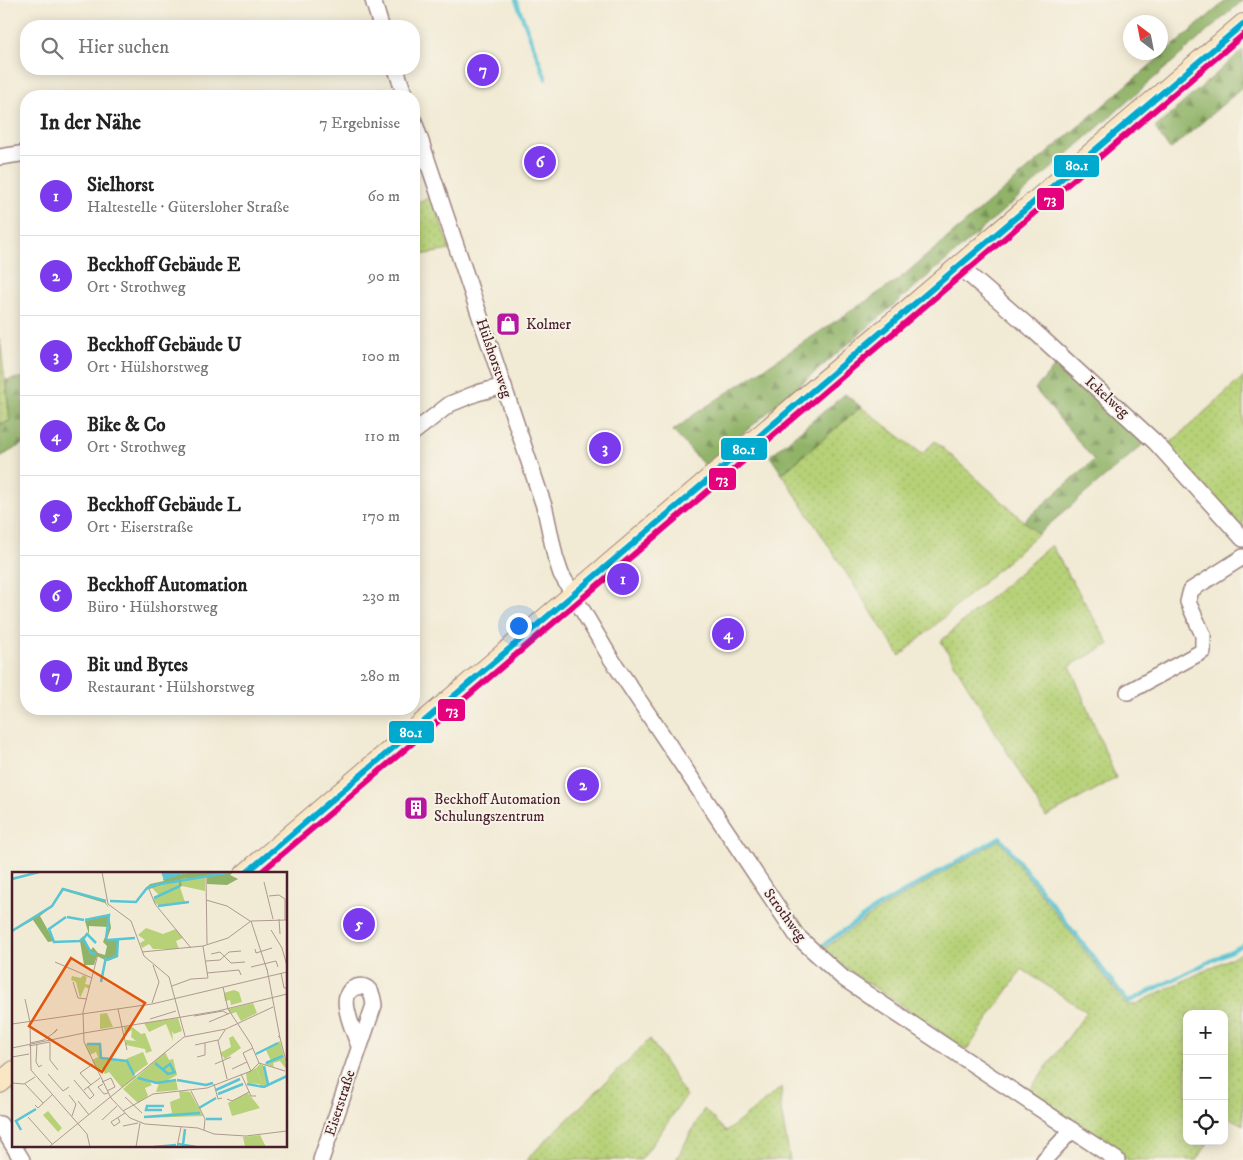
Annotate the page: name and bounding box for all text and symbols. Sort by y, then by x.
north arrow [1123,15,1168,60]
search box [20,20,420,75]
icon: search [38,34,66,62]
text: Hier suchen [78,36,169,59]
pin: 7 [467,51,499,89]
text: In der Nähe [40,110,141,136]
text: 7 Ergebnisse [319,113,400,133]
pin: 6 [524,143,556,181]
line badge: 80.1 [1053,154,1100,178]
text: 80.1 [1066,157,1089,175]
text: Sielhorst [87,174,154,197]
text: 1 [53,186,59,206]
text: 60 m [368,186,400,206]
line badge: 73 [1036,187,1065,211]
text: 73 [1044,191,1056,209]
text: Haltestelle · Gütersloher Straße [87,197,289,217]
text: Beckhoff Gebäude E [87,254,240,277]
text: 2 [52,266,60,286]
text: 90 m [368,266,400,286]
text: Ort · Strothweg [87,277,185,297]
shop icon: Kolmer [495,311,521,337]
place label: Kolmer [526,315,572,334]
street label: Hülshorstweg [472,316,517,401]
text: Beckhoff Gebäude U [87,334,242,357]
text: 3 [53,346,59,366]
text: 100 m [362,346,400,366]
text: Ort · Hülshorstweg [87,357,208,377]
street label: Ickelweg [1081,372,1134,422]
text: Bike & Co [87,414,166,437]
text: 4 [51,426,61,446]
text: 110 m [364,426,400,446]
pin: 3 [589,429,621,467]
text: Ort · Strothweg [87,437,185,457]
line badge: 80.1 [720,437,768,461]
text: 80.1 [733,441,756,459]
line badge: 73 [708,467,737,491]
text: 73 [716,471,728,489]
text: Beckhoff Gebäude L [87,494,241,517]
text: 5 [52,506,60,526]
text: 170 m [362,506,400,526]
text: Ort · Eiserstraße [87,517,193,537]
pin: 1 [607,560,639,598]
text: Beckhoff Automation [87,574,247,597]
text: 6 [52,586,60,606]
text: 230 m [362,586,400,606]
text: Büro · Hülshorstweg [87,597,217,617]
your location [506,613,532,639]
pin: 4 [712,615,744,653]
text: Bit und Bytes [87,654,188,677]
text: 7 [52,666,60,686]
text: 280 m [360,666,400,686]
text: Restaurant · Hülshorstweg [87,677,254,697]
line badge: 73 [437,698,466,722]
text: 73 [446,702,458,720]
line badge: 80.1 [388,720,435,744]
text: 80.1 [400,724,423,742]
pin: 2 [567,766,599,804]
place label: Beckhoff Automation Schulungszentrum [434,790,561,826]
building icon: Beckhoff Automation Schulungszentrum [403,795,429,821]
inset map [12,872,288,1148]
street label: Strothweg [759,885,811,946]
pin: 5 [343,905,375,943]
map controls [1183,1010,1228,1145]
button: + [1183,1010,1228,1055]
button: − [1183,1055,1228,1100]
street label: Eiserstraße [320,1068,360,1138]
button: locate [1183,1100,1228,1145]

